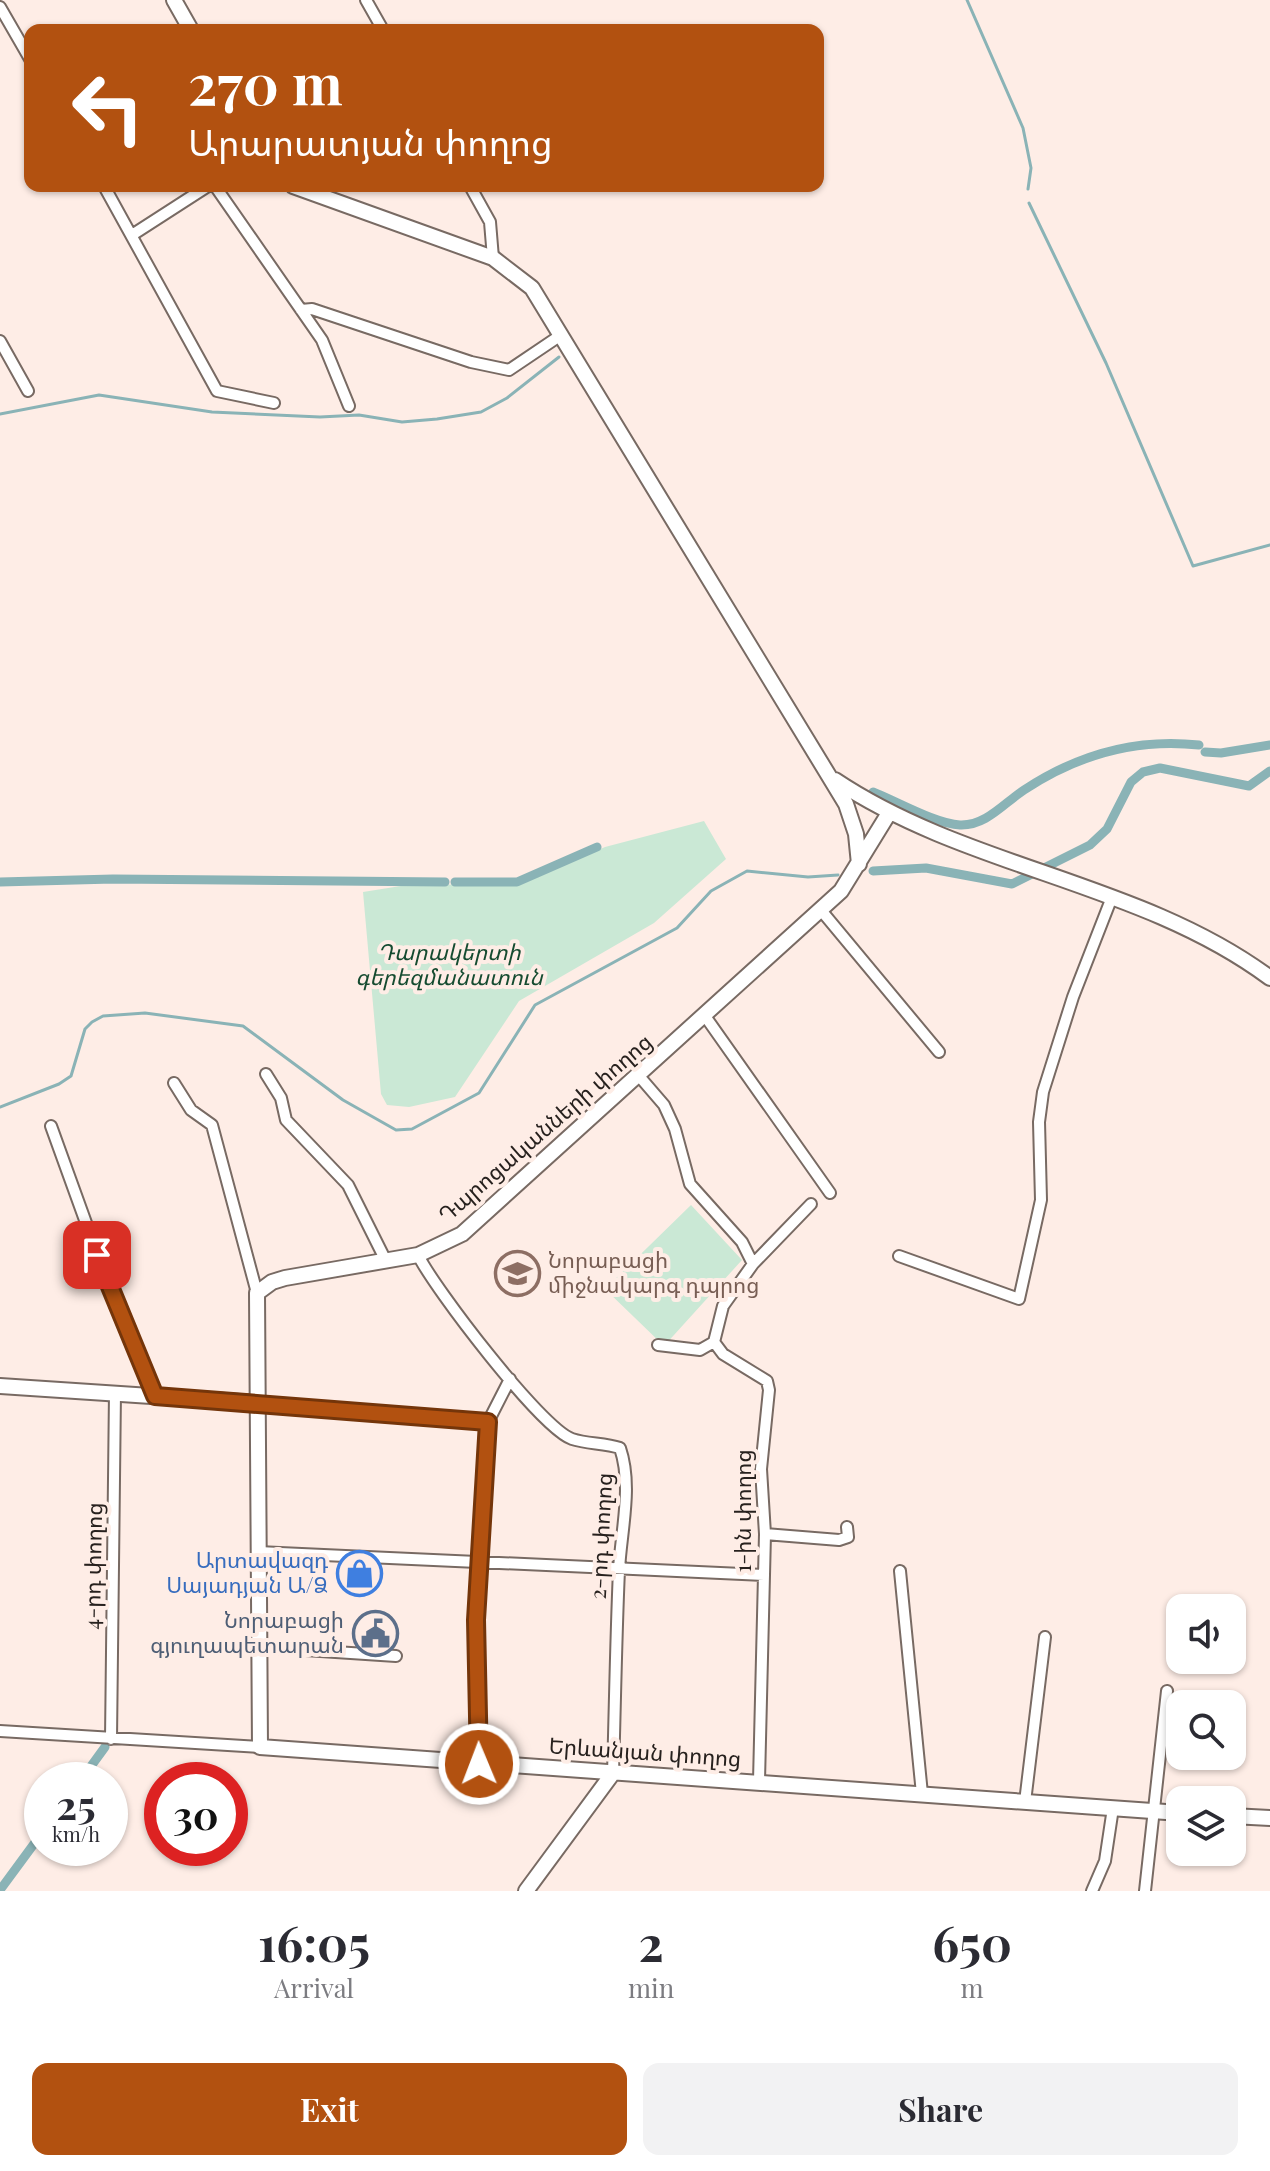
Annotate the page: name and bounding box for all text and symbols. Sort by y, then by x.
text: 270 m [188,45,343,120]
icon: left [56,56,160,160]
text: Արարատյան փողոց [188,117,553,165]
park label: Դարակերտի գերեզմանատուն [355,936,543,991]
street label: Դպրոցականների փողոց [431,1026,658,1228]
pin [63,1221,131,1289]
icon: arrive [75,1233,119,1277]
place label: Նորաբացի միջնակարգ դպրոց [548,1244,759,1299]
school or university icon: Նորաբացի միջնակարգ դպրոց [493,1249,541,1297]
street label: 1-ին փողոց [727,1449,757,1573]
street label: 2-րդ փողոց [582,1472,618,1600]
street label: 4-րդ փողոց [76,1502,108,1630]
place label: Արտավազդ Սայադյան Ա/Ձ [166,1544,328,1599]
shop icon: Արտավազդ Սայադյան Ա/Ձ [335,1549,383,1597]
map controls [1166,1594,1246,1866]
button: sound [1166,1594,1246,1674]
place label: Նորաբացի գյուղապետարան [150,1604,344,1659]
public building icon: Նորաբացի գյուղապետարան [351,1609,399,1657]
button: search [1166,1690,1246,1770]
position arrow [437,1722,521,1806]
street label: Երևանյան փողոց [548,1729,742,1773]
speed limit sign: 30 [144,1762,248,1866]
text: 25 [56,1777,96,1830]
button: layers [1166,1786,1246,1866]
text: km/h [52,1820,100,1847]
text: 16:05 [258,1910,370,1974]
text: 2 [639,1910,664,1974]
text: 650 [932,1910,1012,1974]
text: Arrival [274,1970,354,2005]
text: min [628,1970,674,2005]
text: m [961,1970,984,2005]
button: Exit [32,2063,627,2155]
button: Share [643,2063,1238,2155]

